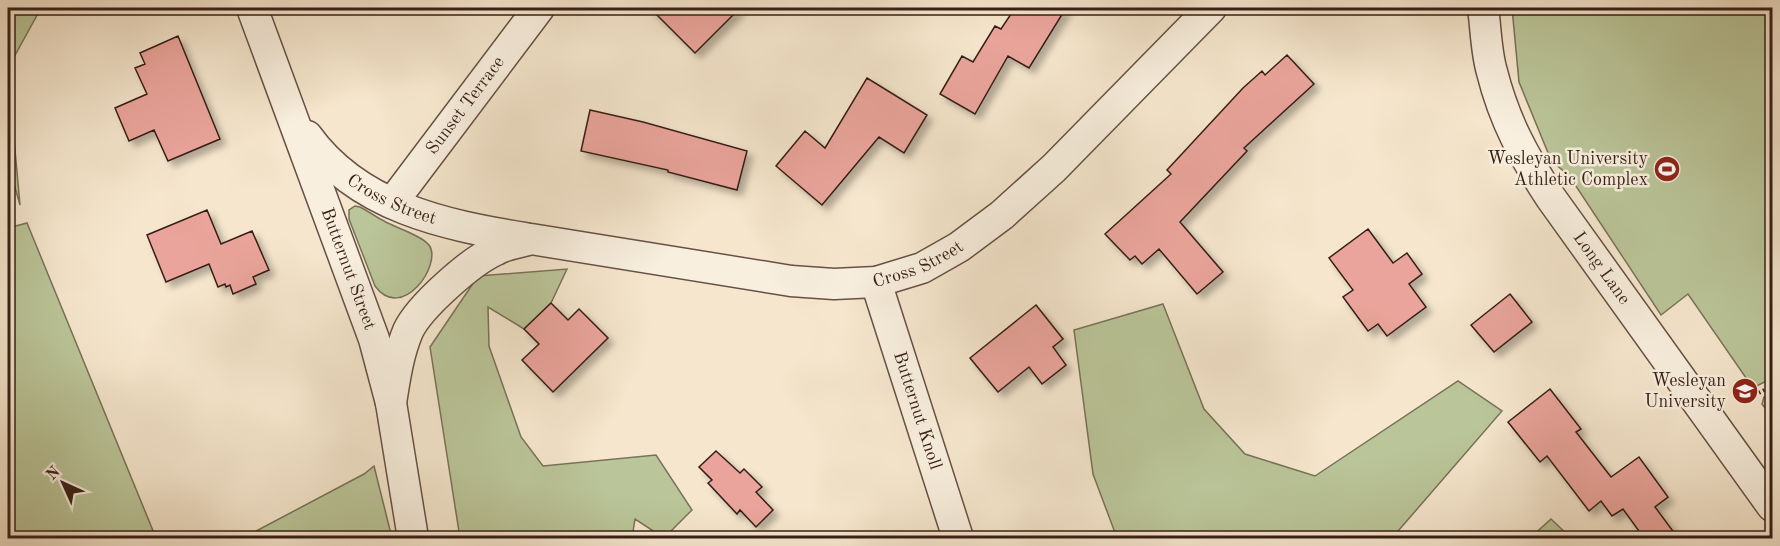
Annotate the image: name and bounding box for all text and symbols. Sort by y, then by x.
street label: Sunset Terrace [423,53,508,158]
place label: Wesleyan University Athletic Complex [1487,150,1648,189]
sports icon: Wesleyan University Athletic Complex [1652,154,1682,184]
street label: Cross Street [344,171,438,228]
street label: Butternut Street [317,205,379,332]
street label: Long Lane [1569,229,1633,308]
street label: Cross Street [871,238,967,291]
street label: Butternut Knoll [890,349,945,472]
place label: Wesleyan University [1645,372,1726,411]
school or university icon: Wesleyan University [1730,376,1760,406]
north arrow [33,453,93,513]
text: N [44,463,64,484]

